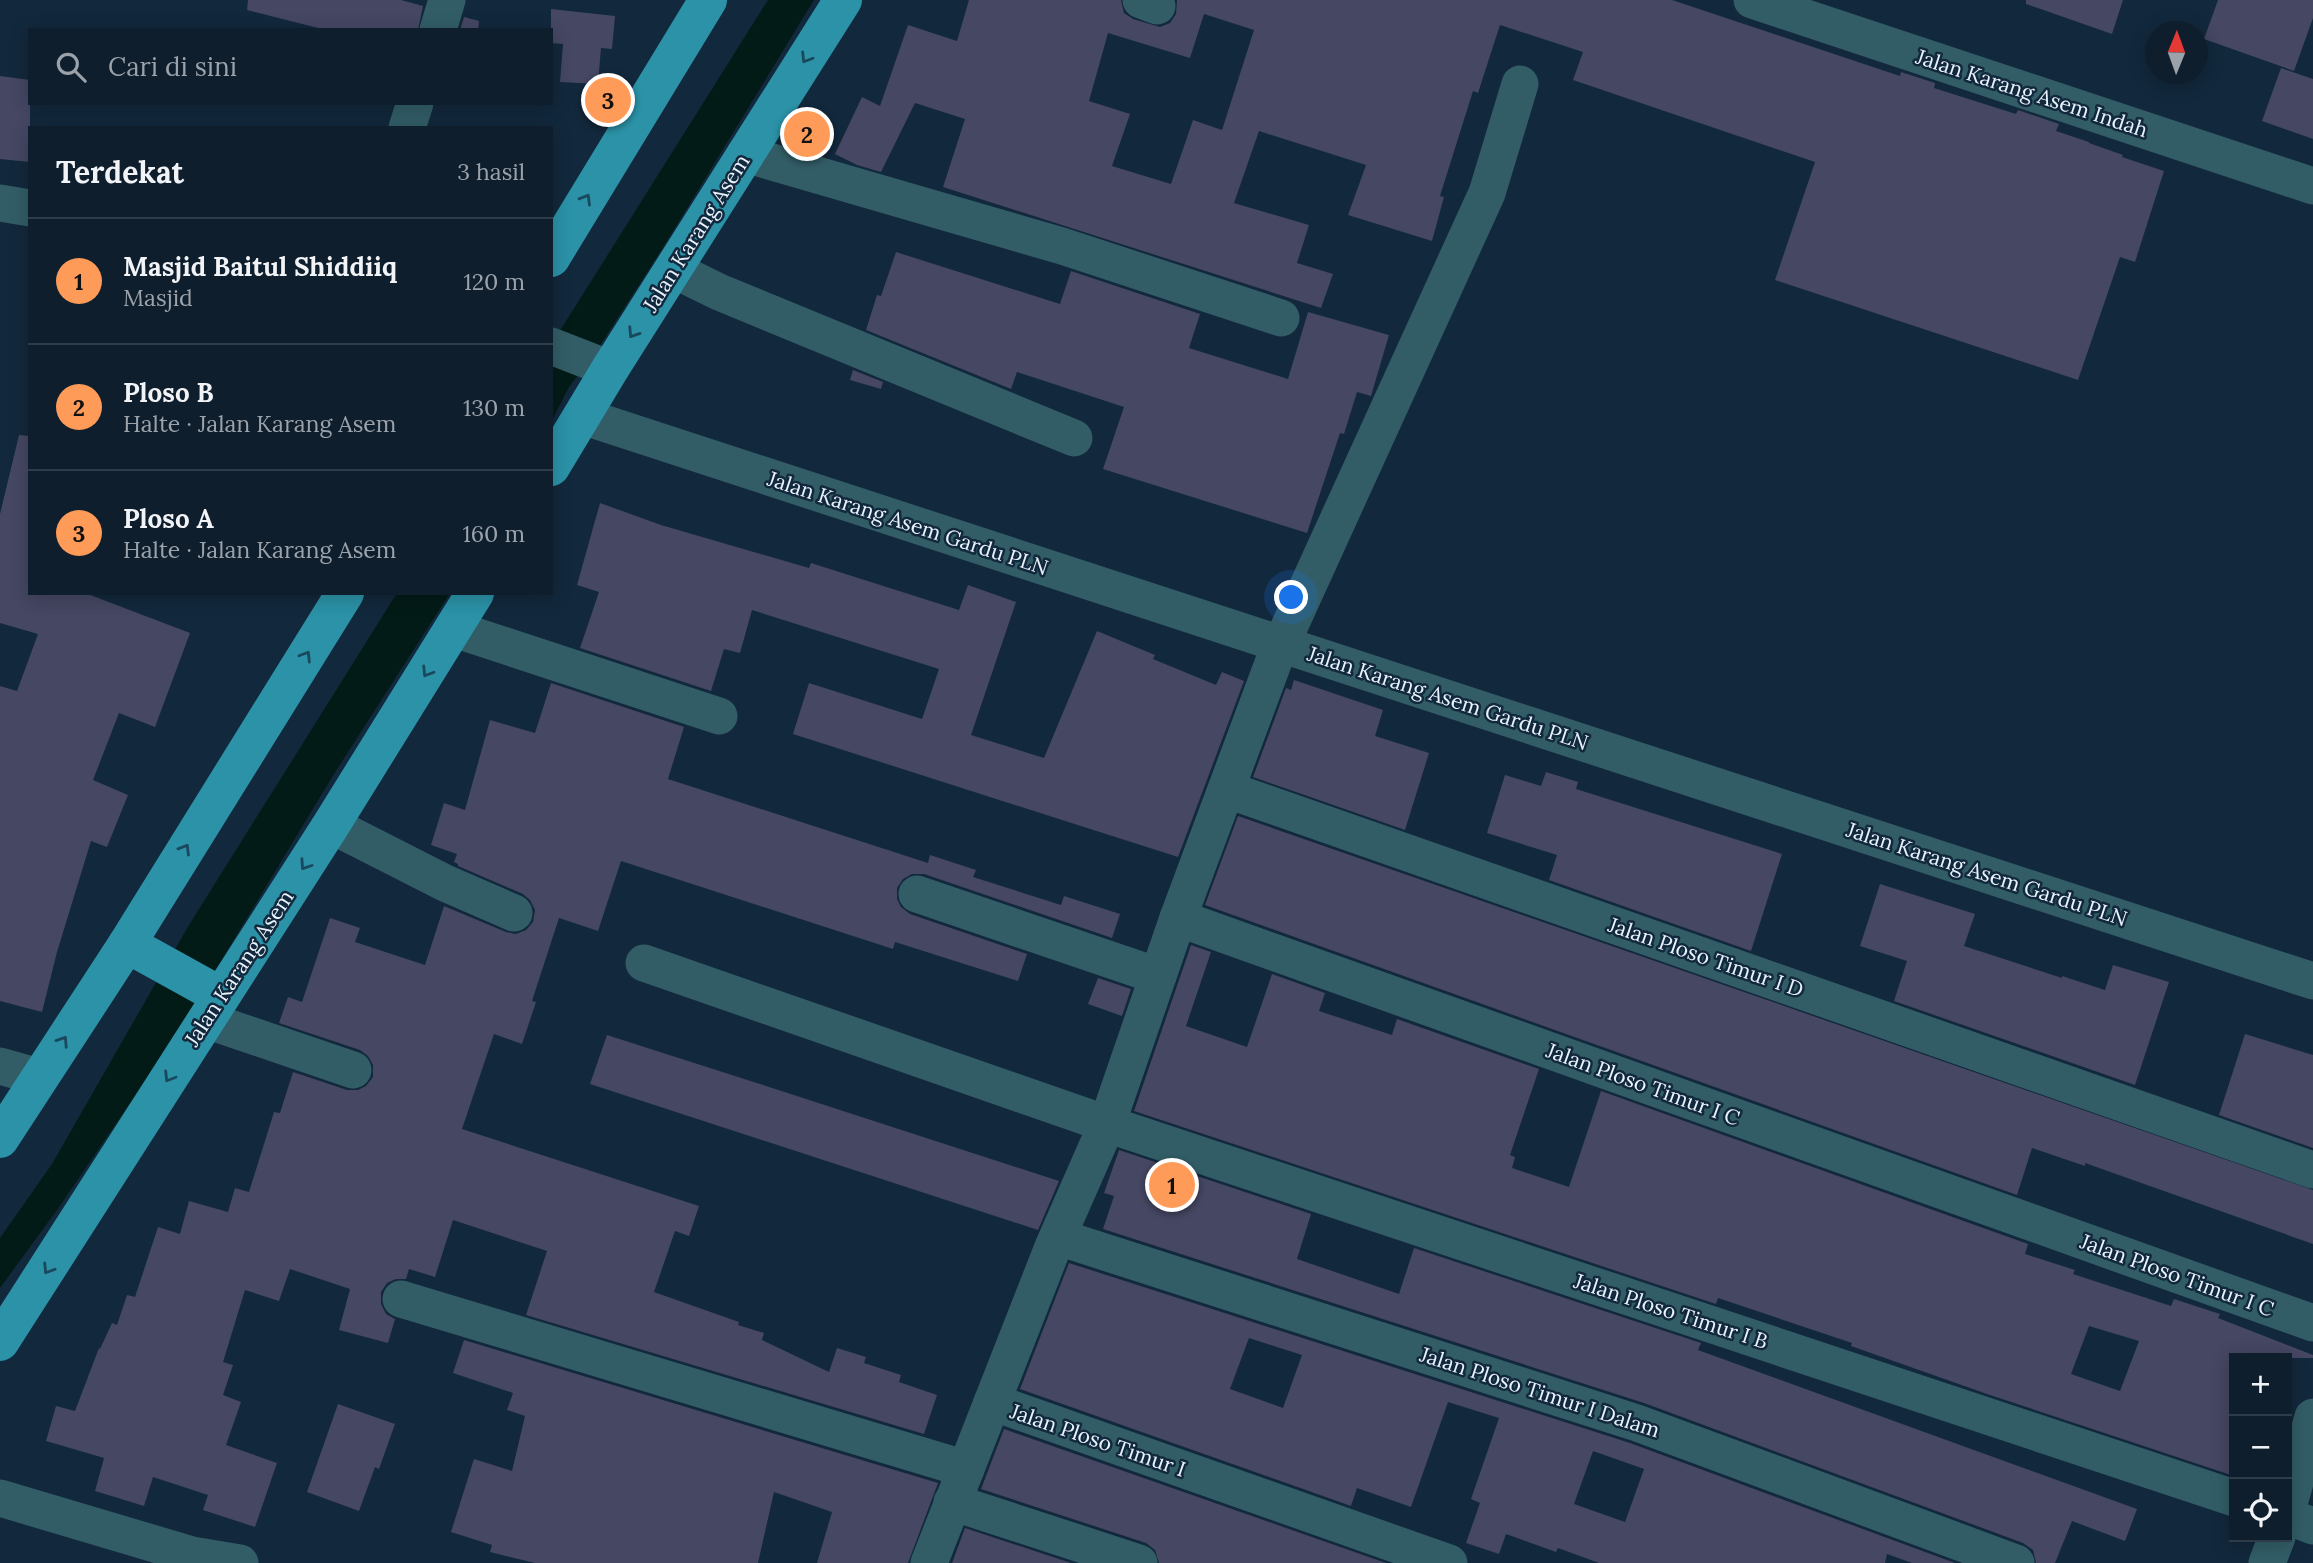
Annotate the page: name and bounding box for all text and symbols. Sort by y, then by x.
north arrow [2145,21,2208,84]
search box [28,28,553,105]
street label: Jalan Karang Asem Indah [1912,42,2151,143]
icon: search [52,48,90,86]
text: Cari di sini [108,50,237,83]
one-way arrow [802,50,815,63]
pin: 3 [585,74,631,126]
pin: 2 [784,108,830,160]
street label: Jalan Karang Asem [636,149,756,318]
text: Terdekat [56,153,184,191]
text: 3 hasil [457,157,525,186]
one-way arrow [578,194,591,207]
text: Masjid Baitul Shiddiiq [123,250,397,283]
text: 1 [74,267,84,296]
text: 120 m [463,267,525,296]
text: Masjid [123,283,193,312]
one-way arrow [628,326,641,339]
text: Ploso B [123,376,214,409]
text: 2 [73,393,85,422]
text: 130 m [463,393,525,422]
text: Halte · Jalan Karang Asem [123,409,396,438]
street label: Jalan Karang Asem Gardu PLN [763,464,1052,581]
text: Ploso A [123,502,214,535]
text: 3 [73,519,85,548]
text: 160 m [462,519,525,548]
text: Halte · Jalan Karang Asem [123,535,396,564]
your location [1274,580,1308,614]
street label: Jalan Karang Asem Gardu PLN [1303,639,1592,756]
one-way arrow [297,650,310,663]
one-way arrow [422,665,435,678]
street label: Jalan Karang Asem Gardu PLN [1842,815,2131,932]
one-way arrow [177,843,190,856]
one-way arrow [301,857,314,870]
street label: Jalan Karang Asem [178,885,300,1052]
street label: Jalan Ploso Timur I D [1604,911,1807,1003]
one-way arrow [55,1035,68,1048]
street label: Jalan Ploso Timur I C [1542,1036,1744,1132]
one-way arrow [165,1069,178,1082]
pin: 1 [1149,1159,1195,1211]
street label: Jalan Ploso Timur I C [2076,1227,2278,1323]
one-way arrow [43,1261,56,1274]
street label: Jalan Ploso Timur I B [1570,1267,1771,1355]
street label: Jalan Ploso Timur I Dalam [1416,1340,1664,1444]
map controls [2229,1353,2292,1542]
button: + [2229,1353,2292,1416]
street label: Jalan Ploso Timur I [1006,1397,1189,1483]
button: − [2229,1416,2292,1479]
button: locate [2229,1479,2292,1542]

